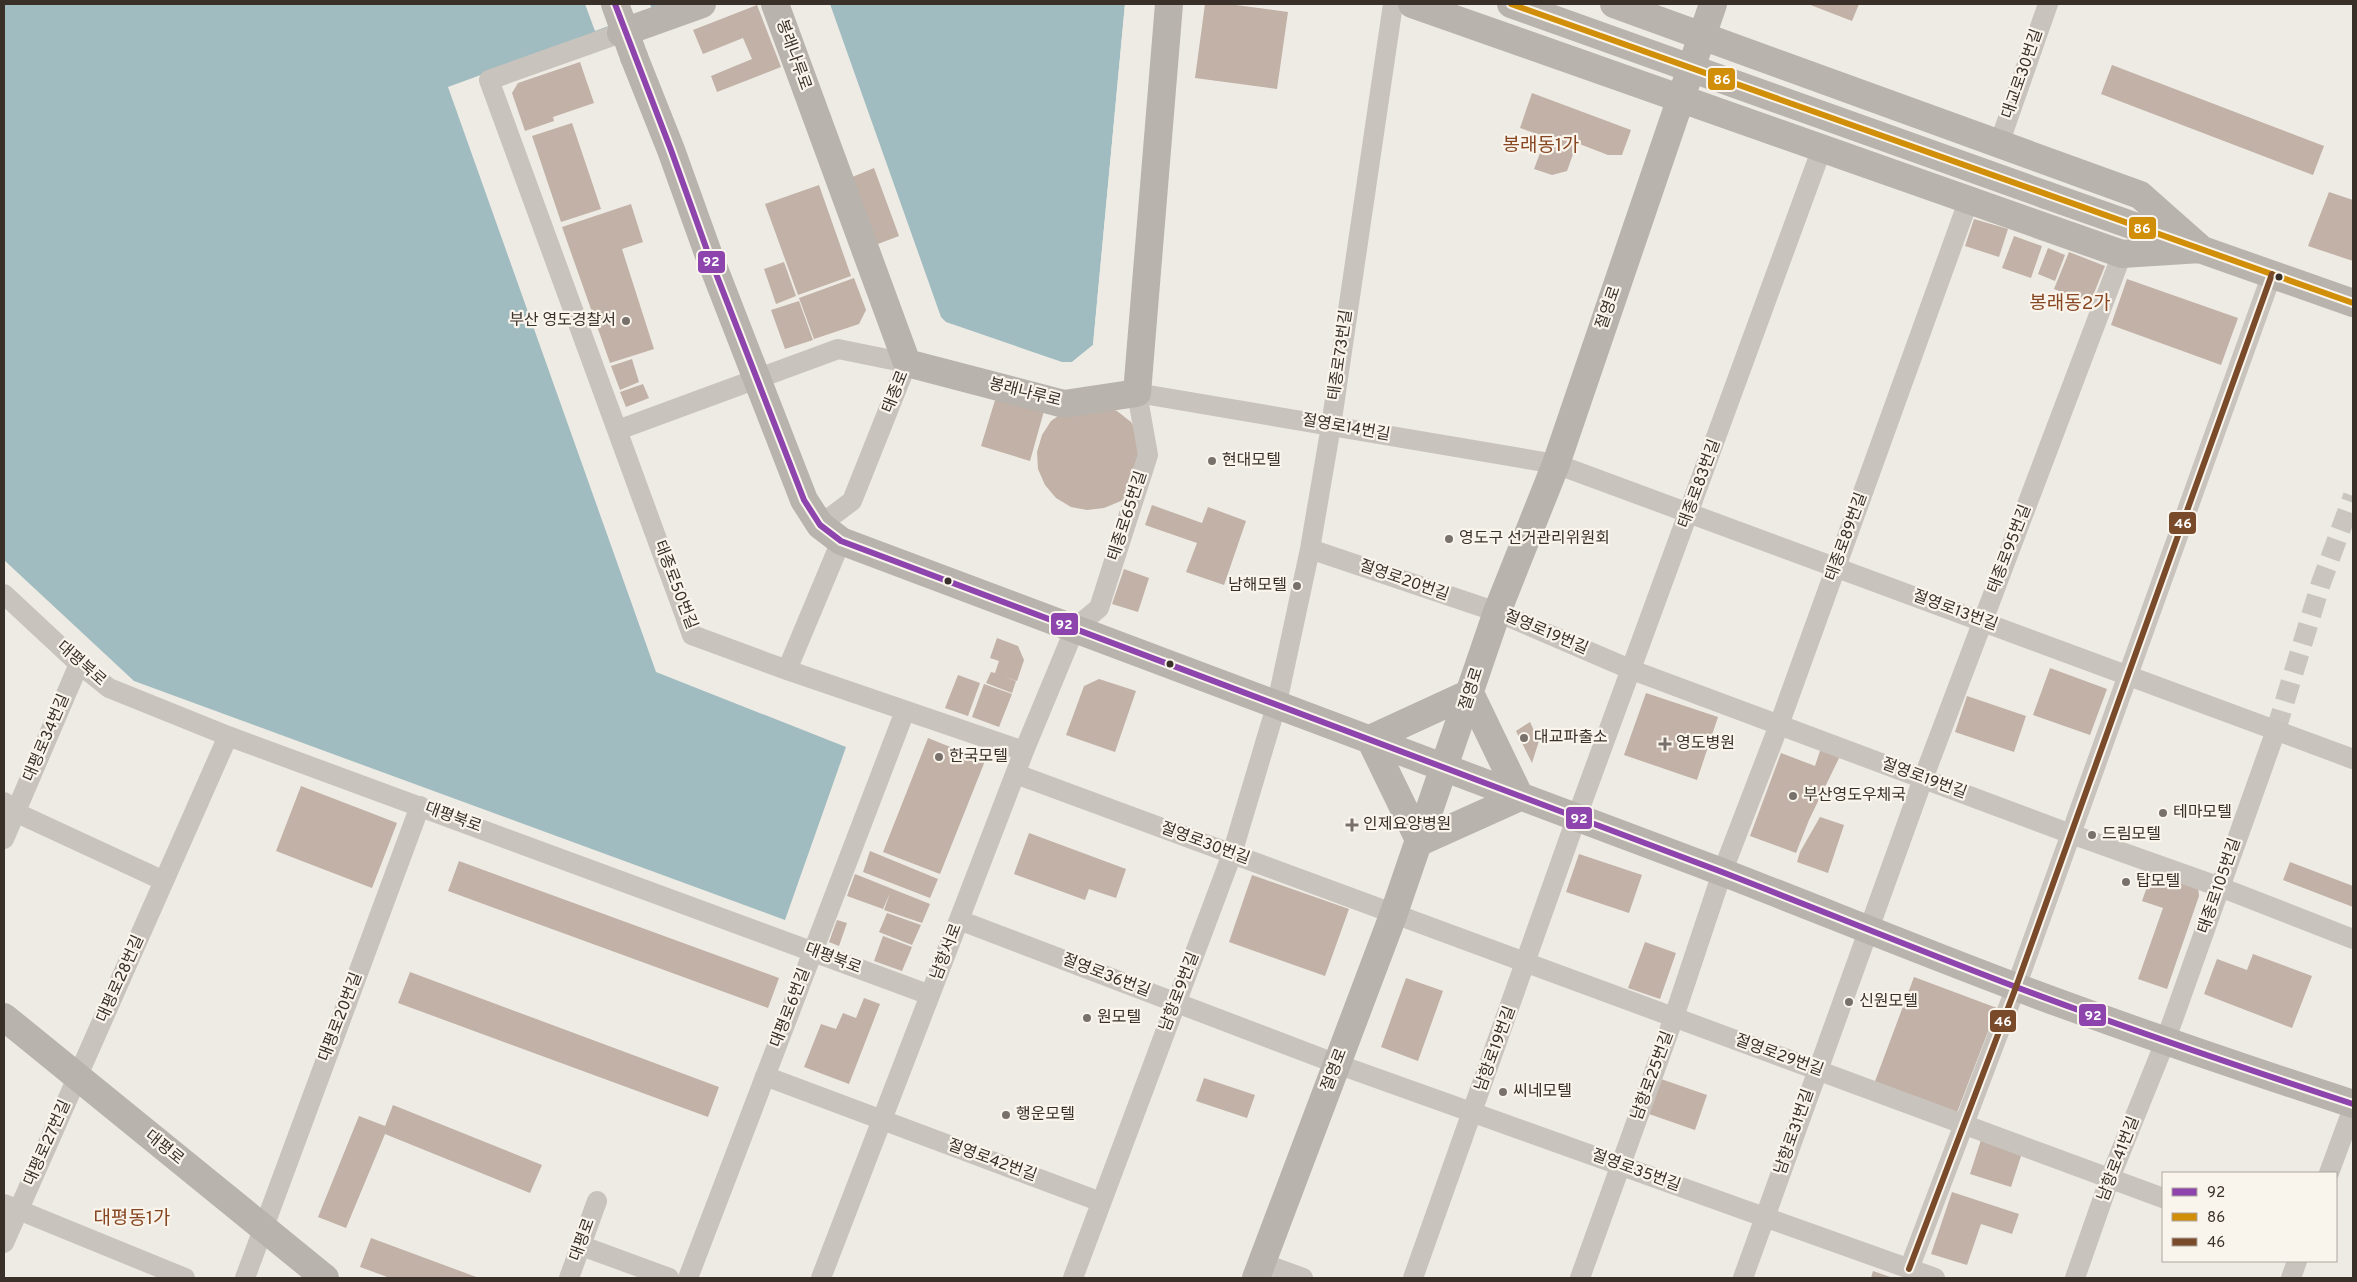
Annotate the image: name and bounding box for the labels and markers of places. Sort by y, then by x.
unlabelled marker [2274,272,2284,282]
place label: 부산 영도경찰서 [509,311,616,331]
marker: 부산 영도경찰서 [620,315,632,327]
place label: 현대모텔 [1222,451,1281,471]
marker: 현대모텔 [1206,455,1218,467]
place label: 영도구 선거관리위원회 [1459,529,1610,549]
marker: 영도구 선거관리위원회 [1443,533,1455,545]
unlabelled marker [943,576,953,586]
place label: 남해모텔 [1228,576,1287,596]
marker: 남해모텔 [1291,580,1303,592]
unlabelled marker [1165,659,1175,669]
place label: 대교파출소 [1534,728,1608,748]
marker: 대교파출소 [1518,732,1530,744]
place label: 영도병원 [1676,734,1735,754]
marker: 영도병원 [1658,737,1672,751]
place label: 한국모텔 [949,747,1008,767]
marker: 한국모텔 [933,751,945,763]
place label: 부산영도우체국 [1803,786,1906,806]
marker: 부산영도우체국 [1787,790,1799,802]
place label: 테마모텔 [2173,803,2232,823]
marker: 테마모텔 [2157,807,2169,819]
place label: 인제요양병원 [1363,815,1451,835]
marker: 인제요양병원 [1345,818,1359,832]
place label: 드림모텔 [2102,825,2161,845]
marker: 드림모텔 [2086,829,2098,841]
place label: 탑모텔 [2136,872,2180,892]
marker: 탑모텔 [2120,876,2132,888]
place label: 신원모텔 [1859,992,1918,1012]
marker: 신원모텔 [1843,996,1855,1008]
place label: 원모텔 [1097,1008,1141,1028]
marker: 원모텔 [1081,1012,1093,1024]
place label: 씨네모텔 [1513,1082,1572,1102]
marker: 씨네모텔 [1497,1086,1509,1098]
place label: 행운모텔 [1016,1105,1075,1125]
marker: 행운모텔 [1000,1109,1012,1121]

